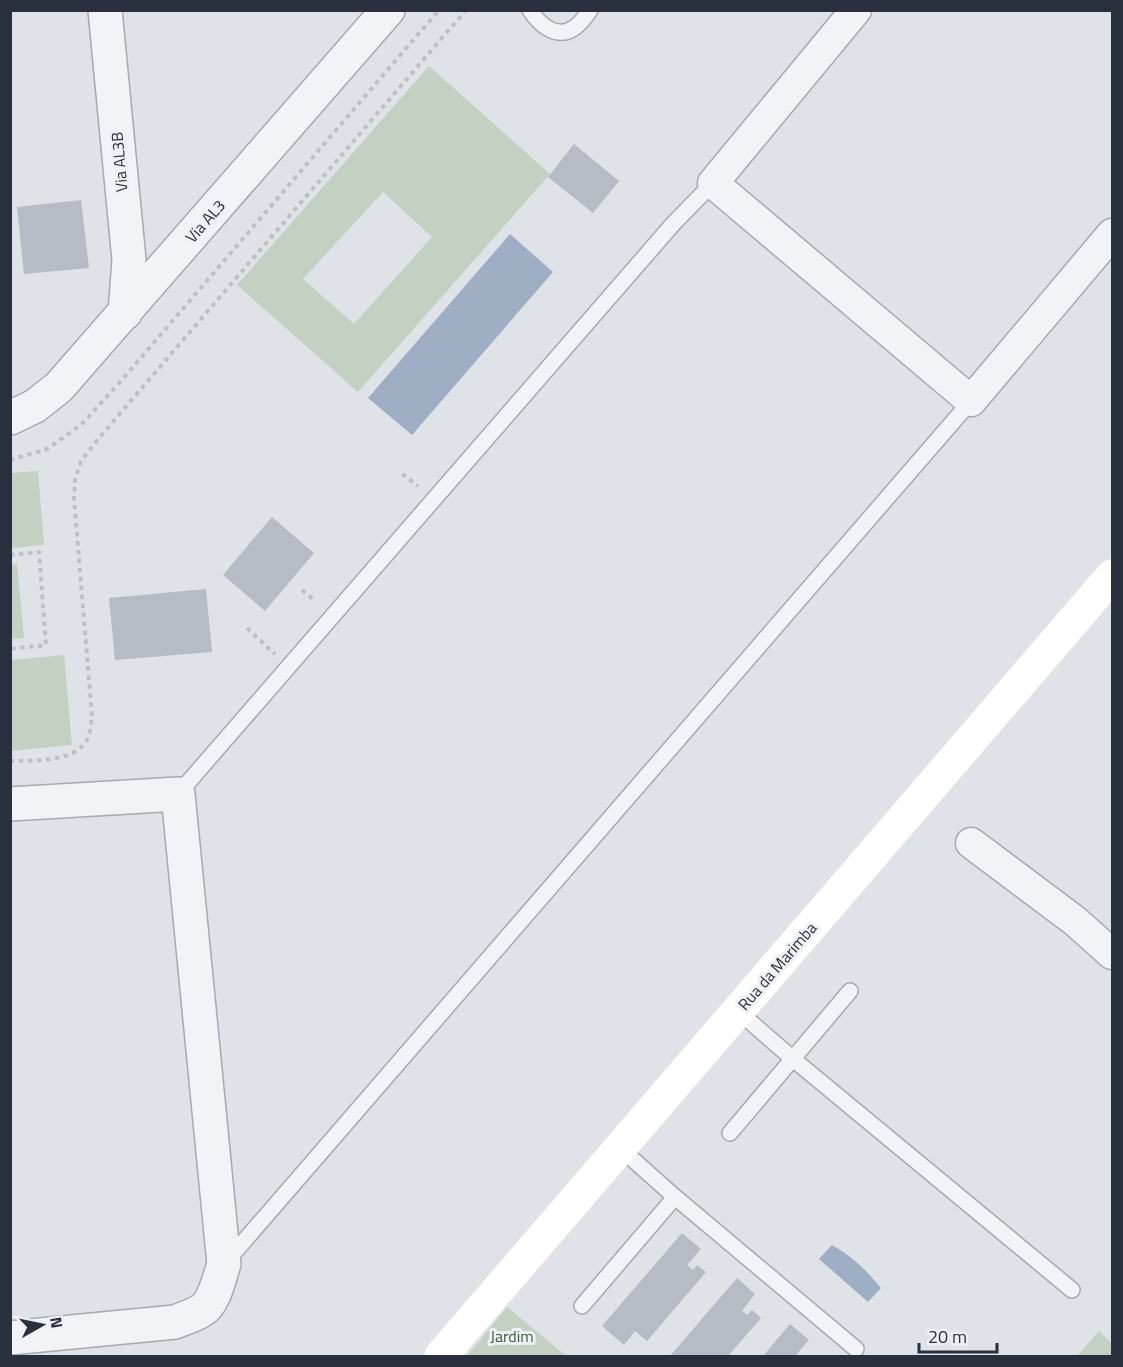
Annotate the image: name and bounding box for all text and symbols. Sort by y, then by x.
street label: Via AL3B [104,131,134,193]
street label: Via AL3 [179,194,231,248]
street label: Rua da Marimba [732,917,822,1015]
north arrow [12,1295,72,1355]
text: N [44,1315,70,1330]
scale bar [919,1316,997,1354]
text: 20 m [928,1323,967,1350]
park label: Jardim [490,1324,534,1348]

